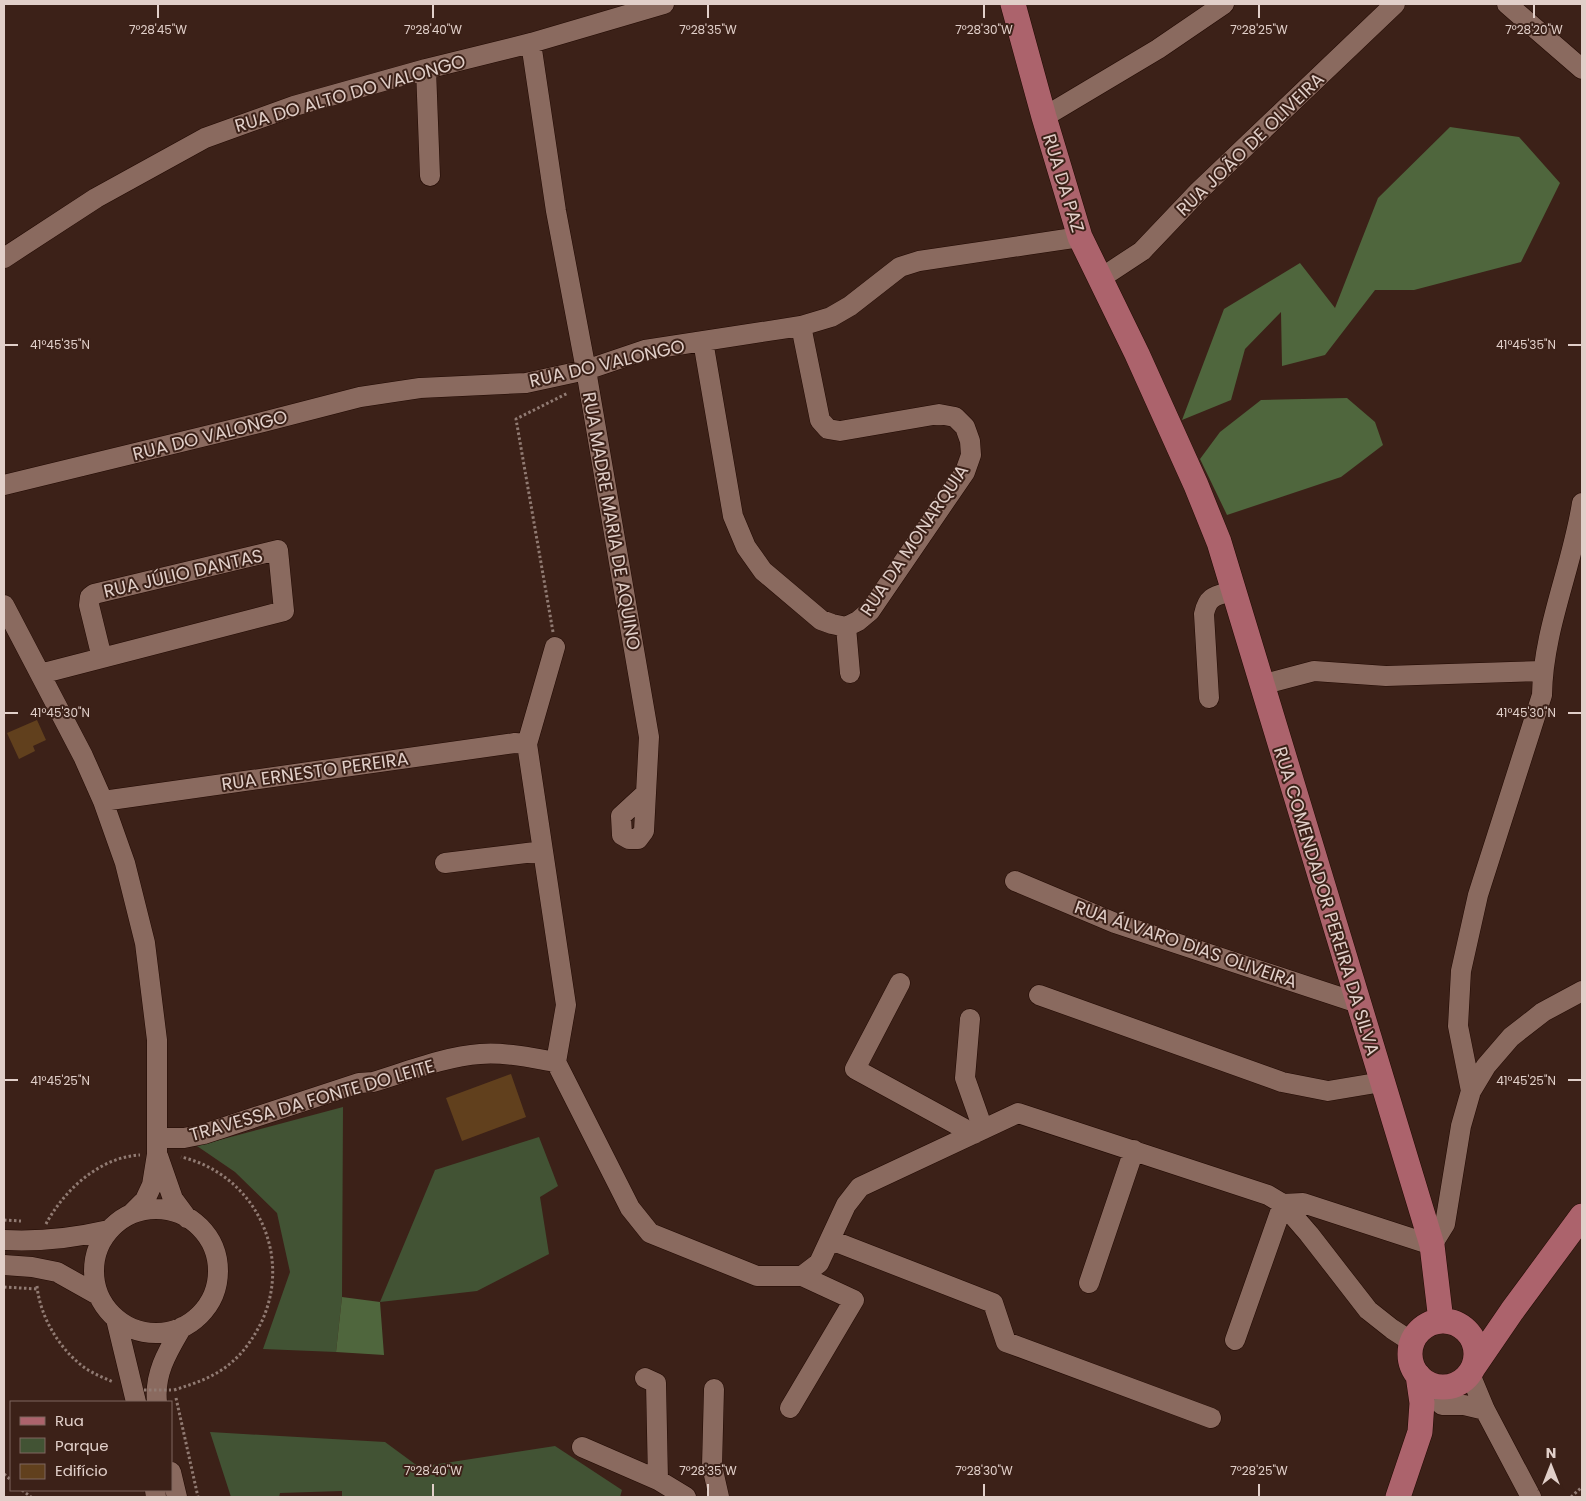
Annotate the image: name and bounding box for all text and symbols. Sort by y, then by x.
text: 7°28'45"W [129,21,187,38]
text: 7°28'40"W [404,21,462,38]
text: 7°28'35"W [679,21,737,38]
text: 7°28'30"W [955,21,1013,38]
text: 7°28'25"W [1230,21,1288,38]
text: 7°28'20"W [1505,21,1563,38]
street label: RUA DO ALTO DO VALONGO [232,48,468,138]
street label: RUA JOÃO DE OLIVEIRA [1171,67,1329,221]
street label: RUA DA PAZ [1037,131,1091,235]
street label: RUA DO VALONGO [527,333,687,393]
text: 41°45'35"N [30,336,90,353]
text: 41°45'35"N [1496,336,1556,353]
street label: RUA MADRE MARIA DE AQUINO [577,390,647,652]
street label: RUA DO VALONGO [130,404,290,466]
street label: RUA DA MONARQUIA [854,459,974,621]
street label: RUA JÚLIO DANTAS [101,543,265,603]
text: 41°45'30"N [30,704,90,721]
text: 41°45'30"N [1496,704,1556,721]
street label: RUA COMENDADOR PEREIRA DA SILVA [1268,743,1386,1059]
street label: RUA ERNESTO PEREIRA [220,745,410,797]
street label: RUA ÁLVARO DIAS OLIVEIRA [1071,894,1301,994]
street label: TRAVESSA DA FONTE DO LEITE [187,1053,437,1147]
text: 41°45'25"N [30,1072,90,1089]
text: 41°45'25"N [1496,1072,1556,1089]
legend [10,1401,172,1491]
text: Rua [55,1410,84,1431]
text: Parque [55,1435,108,1456]
north arrow [1526,1441,1576,1491]
text: N [1546,1443,1556,1463]
text: Edifício [55,1460,108,1481]
text: 7°28'40"W [404,1462,462,1479]
text: 7°28'35"W [679,1462,737,1479]
text: 7°28'30"W [955,1462,1013,1479]
text: 7°28'25"W [1230,1462,1288,1479]

